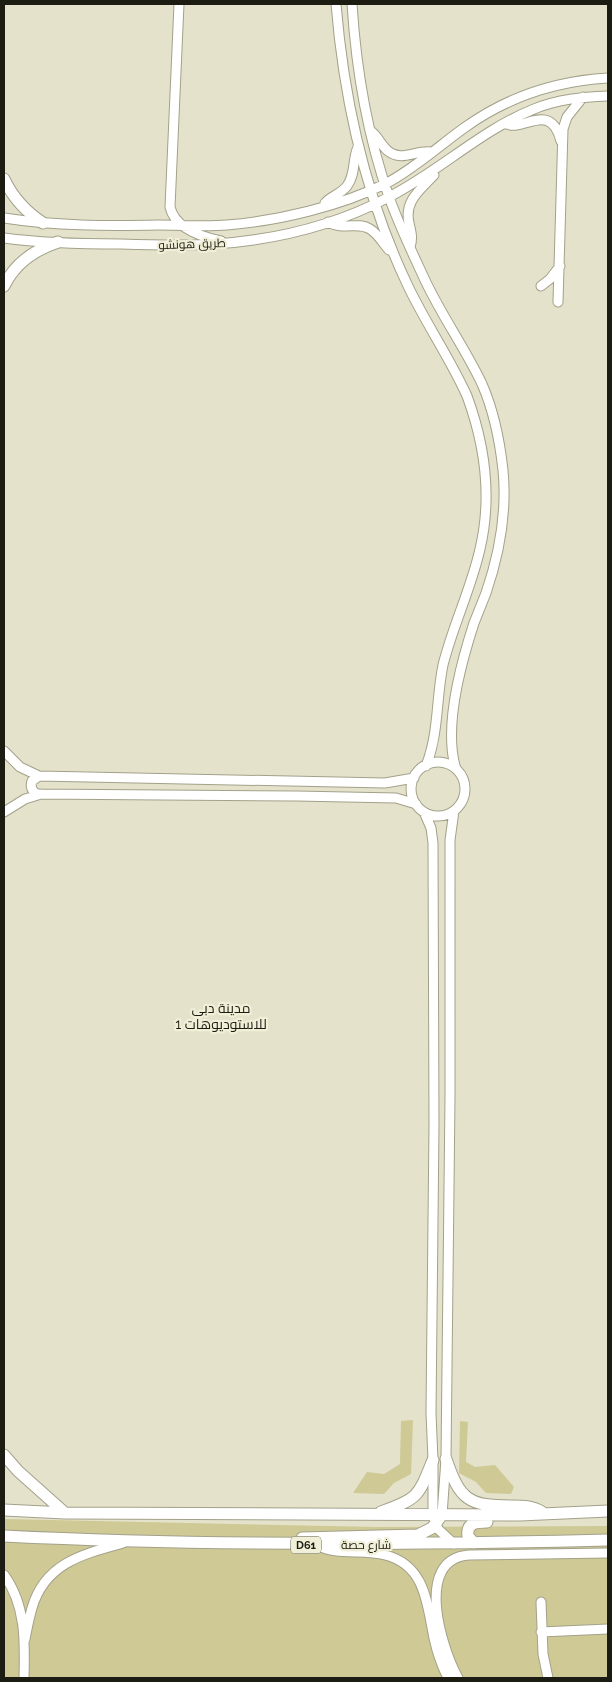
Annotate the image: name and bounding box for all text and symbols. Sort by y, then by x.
street label: طريق هونشو [158,236,226,252]
district label: مدينة دبي للاستوديوهات 1 [175,1000,267,1032]
road number: D61 [291,1536,321,1554]
street label: شارع حصة [341,1538,391,1553]

